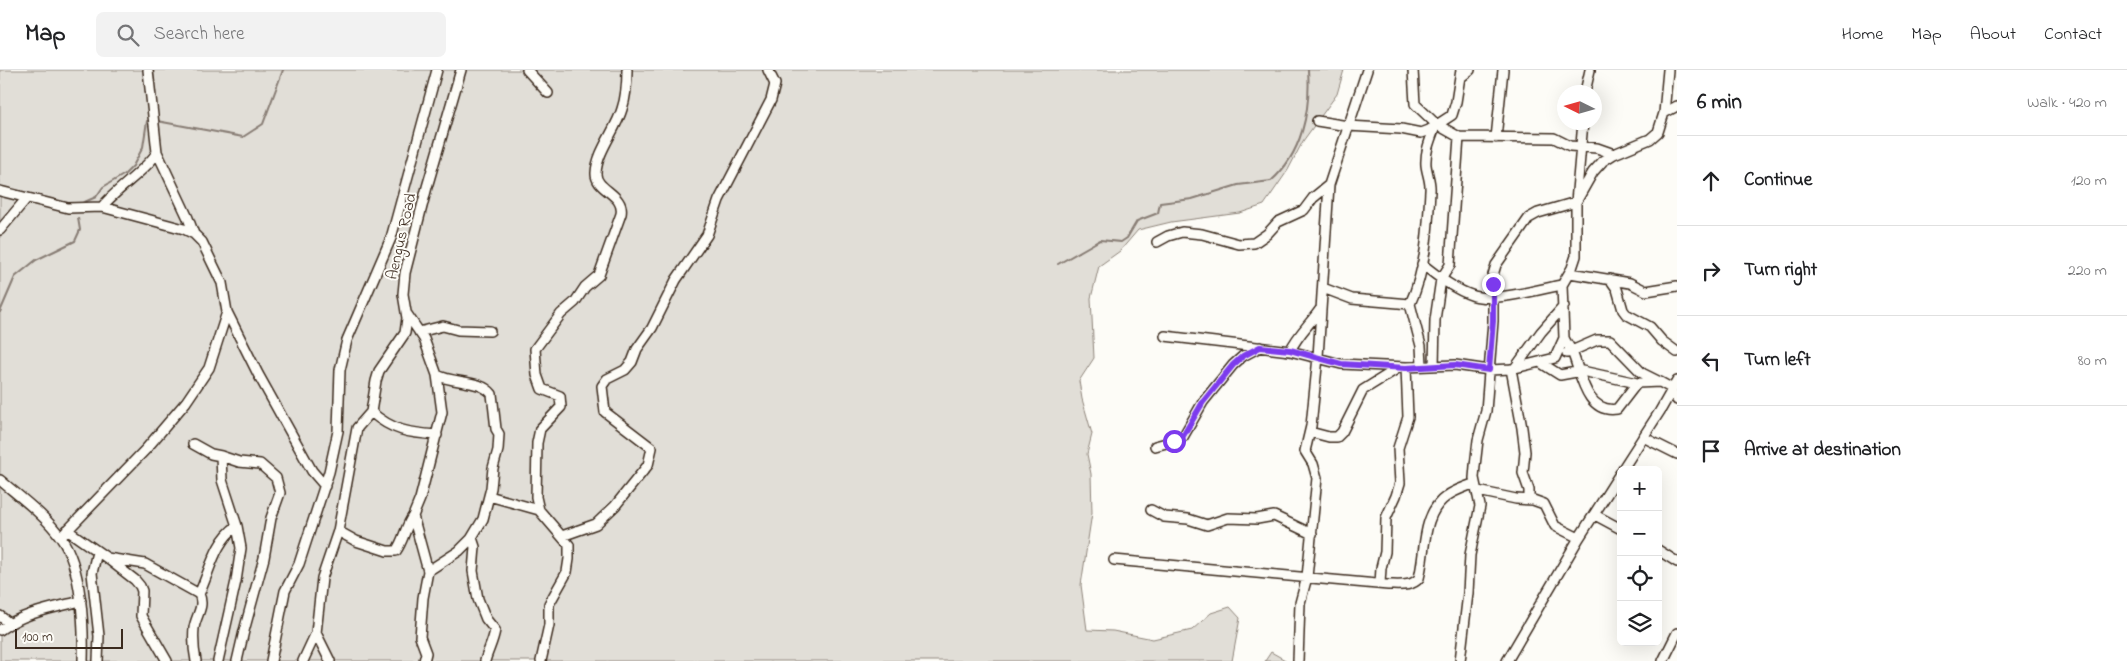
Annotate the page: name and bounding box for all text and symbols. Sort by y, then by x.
search box [96,12,446,57]
text: Map [25,17,66,52]
icon: search [114,21,142,49]
text: Search here [154,21,245,48]
text: Home [1842,22,1883,48]
text: Map [1911,22,1942,48]
text: About [1970,22,2016,48]
text: Contact [2044,22,2102,48]
north arrow [1557,85,1602,130]
text: 6 min [1697,88,1742,118]
text: Walk · 420 m [2027,91,2107,115]
icon: ahead [1697,167,1725,195]
text: Continue [1744,167,1812,194]
text: 120 m [2071,169,2107,193]
street label: Aengus Road [380,191,424,282]
icon: right [1697,257,1725,285]
text: Turn right [1744,257,1817,284]
text: 220 m [2068,259,2107,283]
route end [1482,273,1505,296]
icon: left [1697,347,1725,375]
text: Turn left [1744,347,1811,374]
text: 80 m [2078,349,2107,373]
route start [1163,430,1186,453]
icon: arrive [1697,437,1725,465]
text: Arrive at destination [1744,437,1901,464]
map controls [1617,466,1662,646]
button: + [1617,466,1662,511]
button: − [1617,511,1662,556]
button: locate [1617,556,1662,601]
button: layers [1617,601,1662,646]
scale bar [15,626,122,649]
text: 100 m [22,627,53,648]

